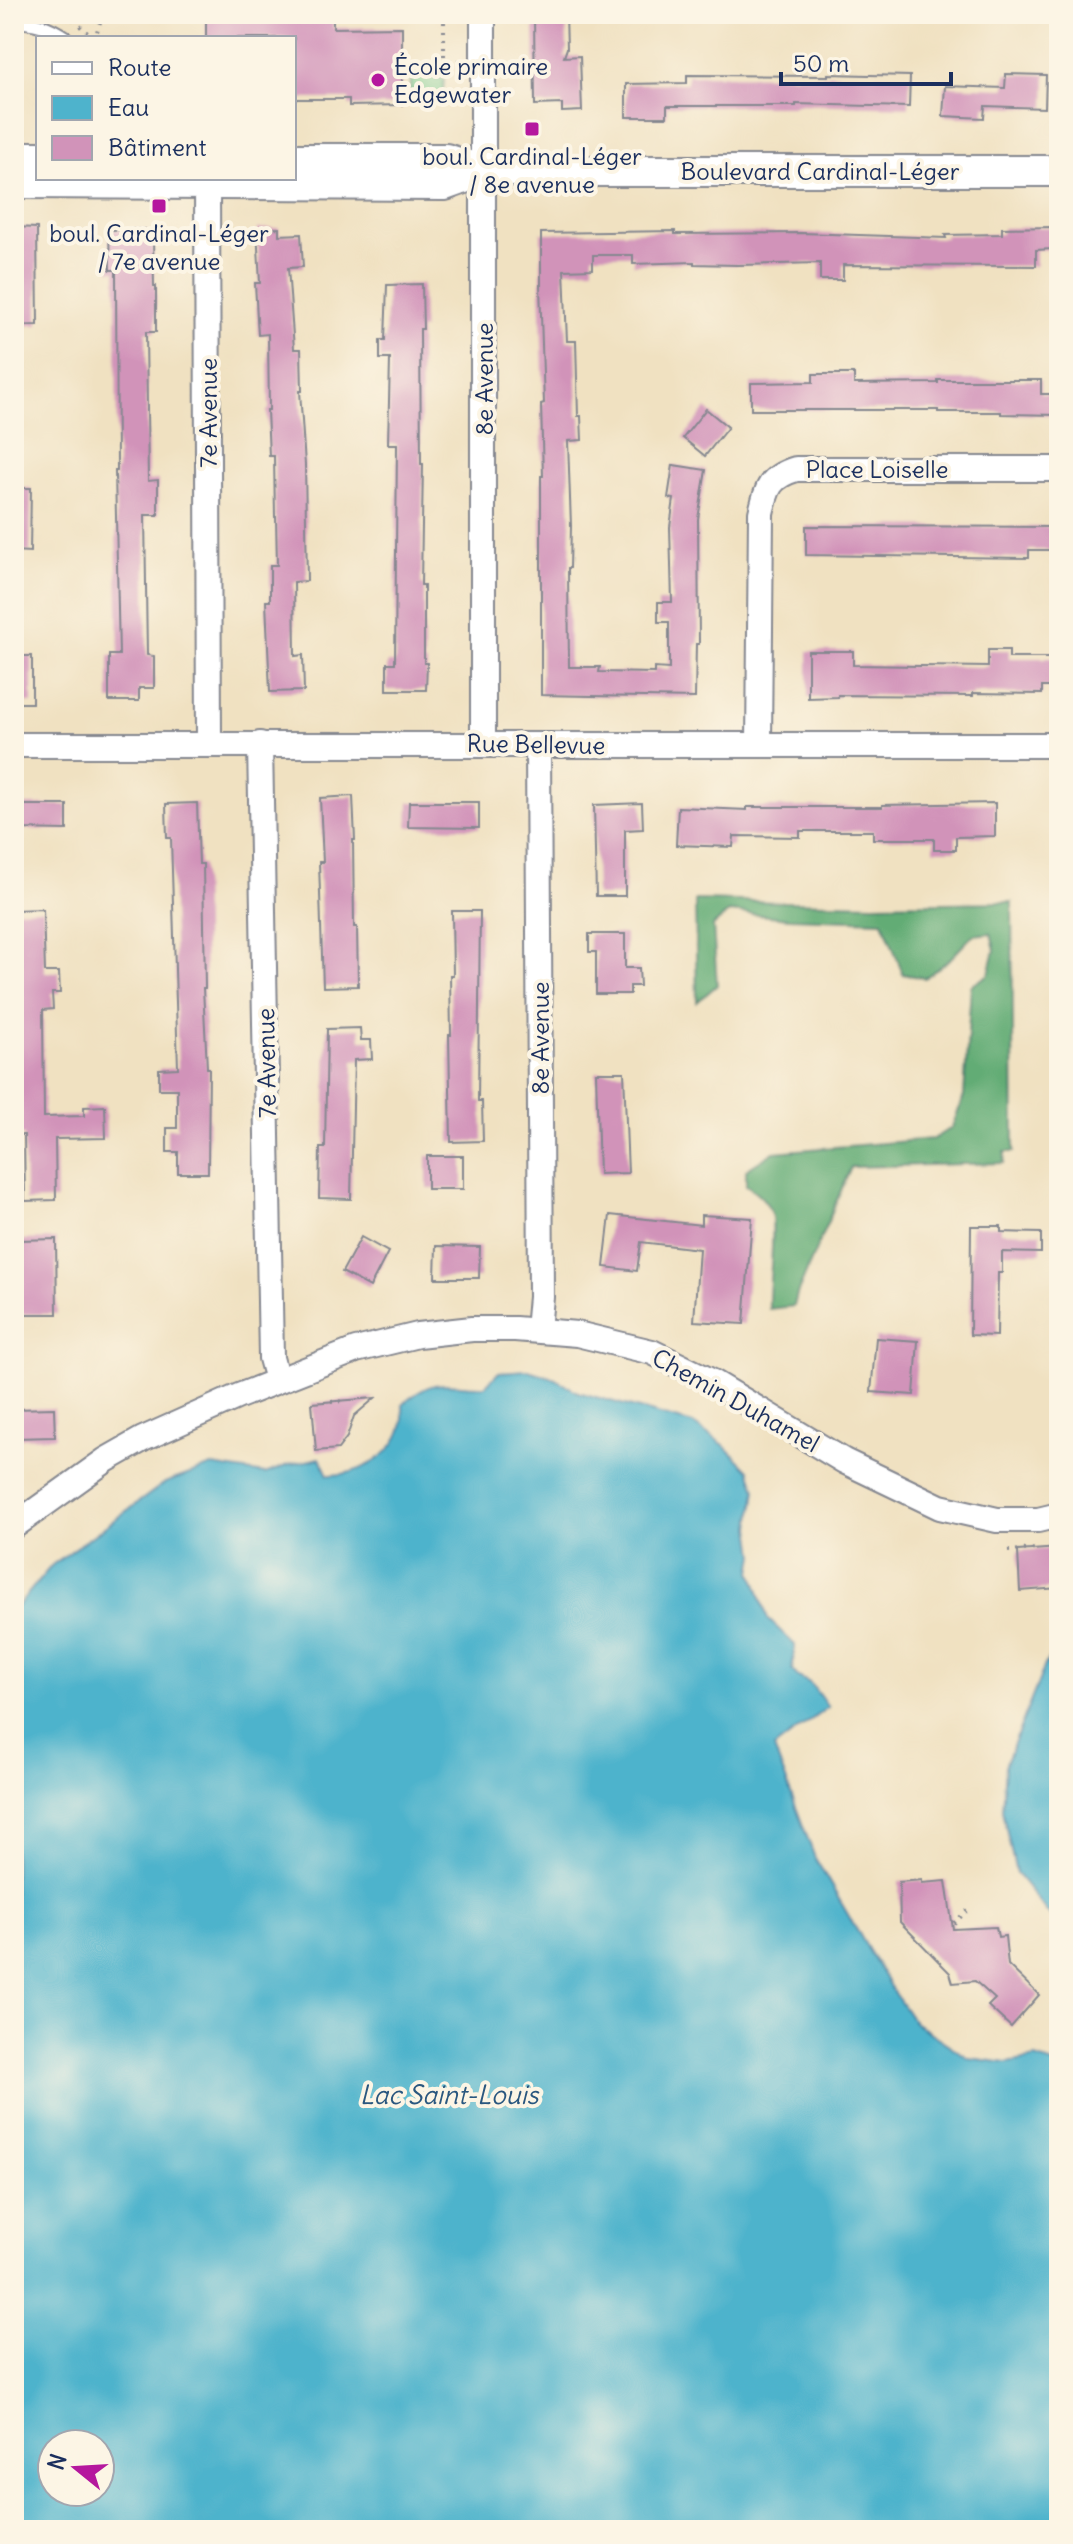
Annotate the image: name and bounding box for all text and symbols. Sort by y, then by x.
legend [36,36,296,180]
scale bar [781,36,951,86]
text: 50 m [793,48,849,78]
place label: École primaire Edgewater [394,51,548,109]
text: Route [108,52,171,82]
marker: École primaire Edgewater [369,71,387,89]
text: Eau [108,92,149,122]
marker: boul. Cardinal-Léger / 8e avenue [523,120,541,138]
text: Bâtiment [108,132,207,162]
place label: boul. Cardinal-Léger / 8e avenue [422,141,642,199]
street label: Boulevard Cardinal-Léger [680,156,960,186]
marker: boul. Cardinal-Léger / 7e avenue [150,197,168,215]
place label: boul. Cardinal-Léger / 7e avenue [49,218,269,276]
street label: 8e Avenue [469,323,499,435]
street label: 7e Avenue [193,358,223,468]
street label: Place Loiselle [806,454,949,484]
street label: Rue Bellevue [467,728,605,760]
street label: 8e Avenue [525,982,555,1094]
street label: 7e Avenue [250,1008,282,1118]
street label: Chemin Duhamel [647,1342,825,1458]
water label: Lac Saint-Louis [360,2078,540,2111]
north arrow [36,2428,116,2508]
text: N [41,2450,73,2473]

